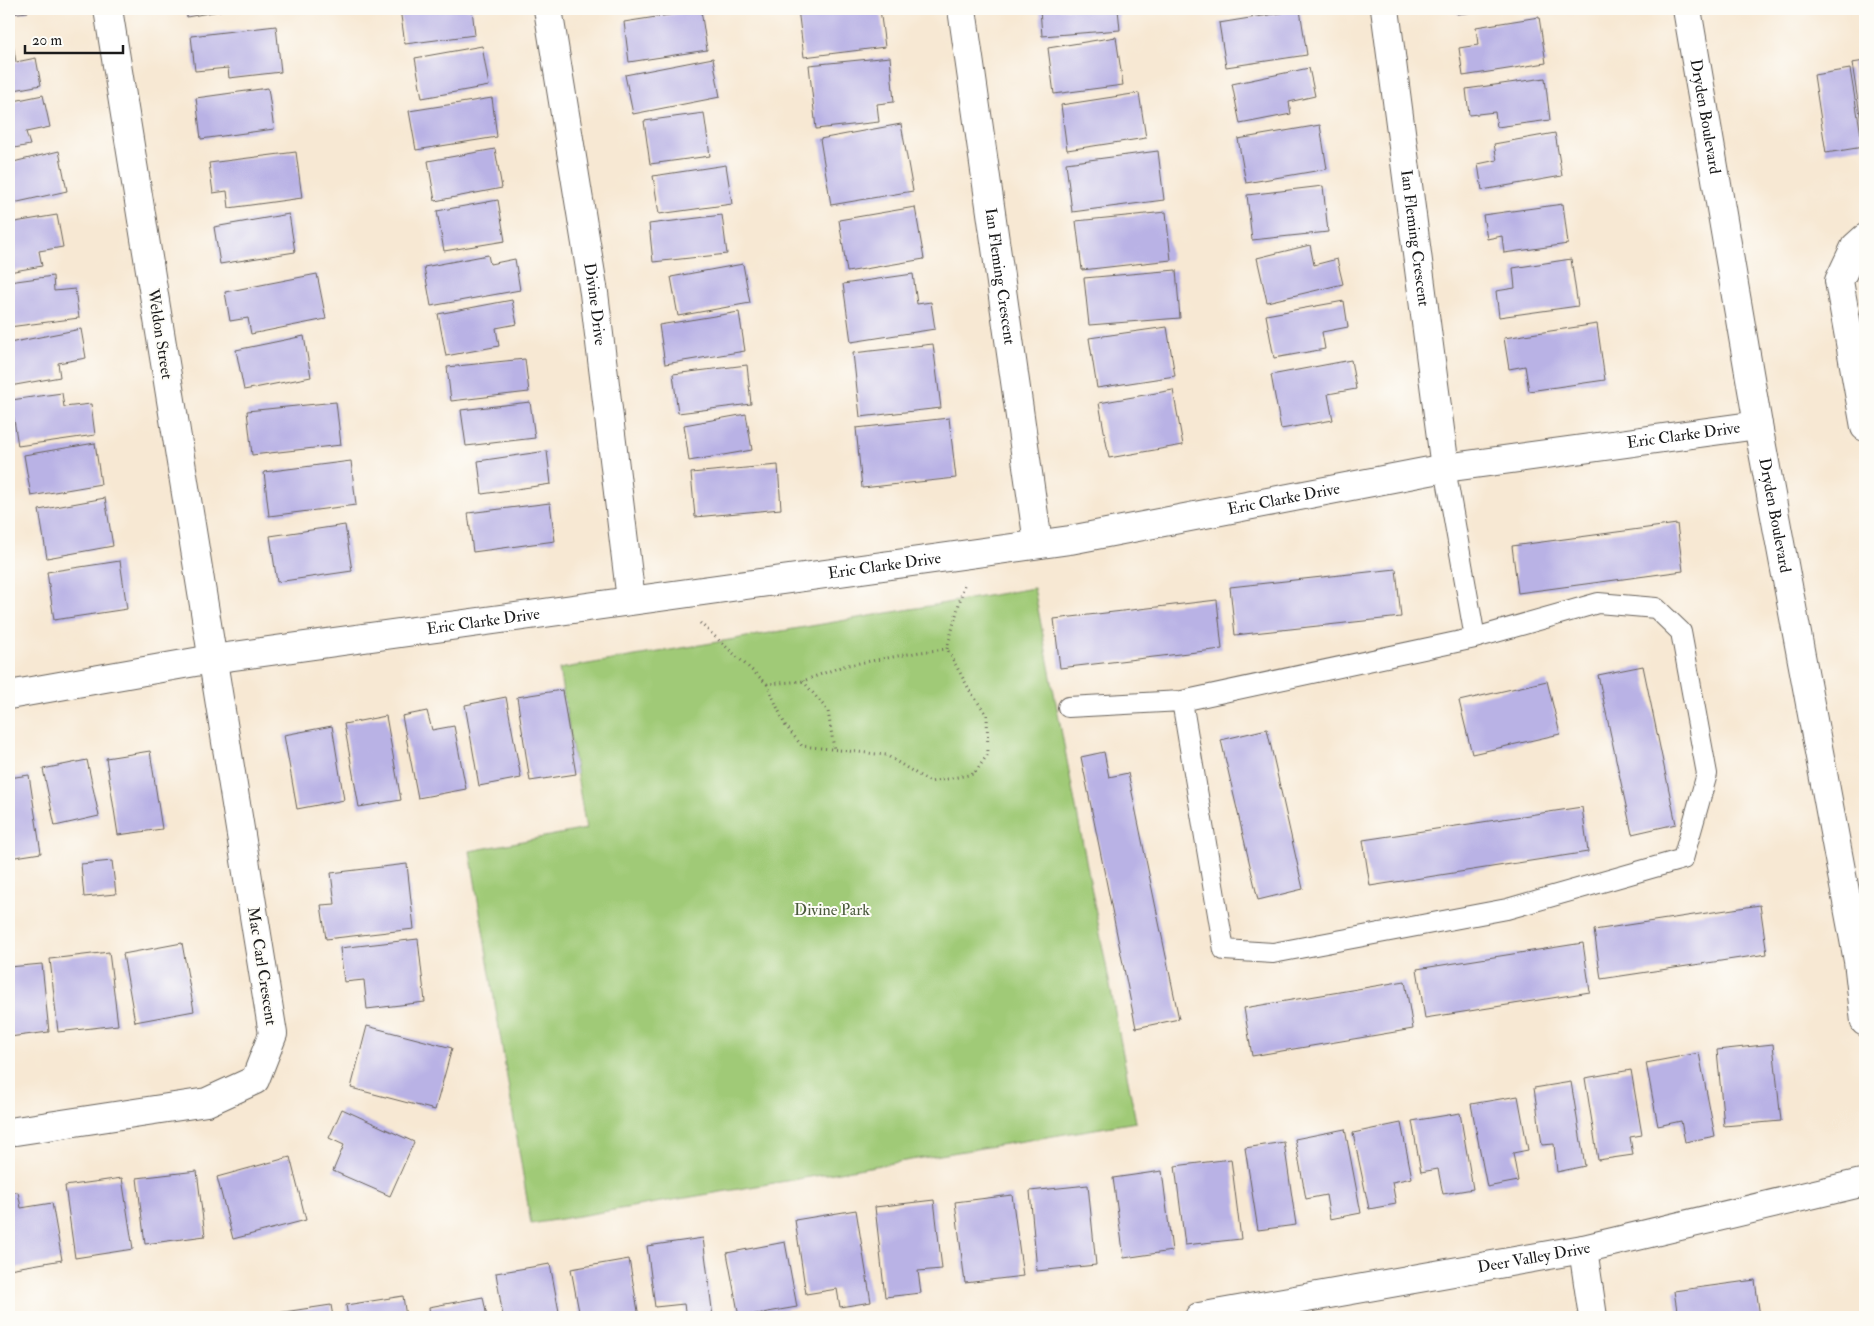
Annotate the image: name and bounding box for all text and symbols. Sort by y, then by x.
scale bar [25,22,122,54]
text: 20 m [32,31,62,50]
street label: Dryden Boulevard [1686,57,1725,176]
street label: Ian Fleming Crescent [1396,168,1434,308]
street label: Ian Fleming Crescent [980,207,1020,346]
street label: Divine Drive [579,261,610,347]
street label: Weldon Street [143,286,177,381]
street label: Eric Clarke Drive [1626,418,1742,453]
street label: Dryden Boulevard [1754,456,1795,575]
street label: Eric Clarke Drive [1226,478,1342,520]
street label: Eric Clarke Drive [827,548,943,583]
street label: Eric Clarke Drive [425,604,541,639]
park label: Divine Park [794,900,870,920]
street label: Mac Carl Crescent [243,905,281,1027]
street label: Deer Valley Drive [1476,1238,1593,1278]

